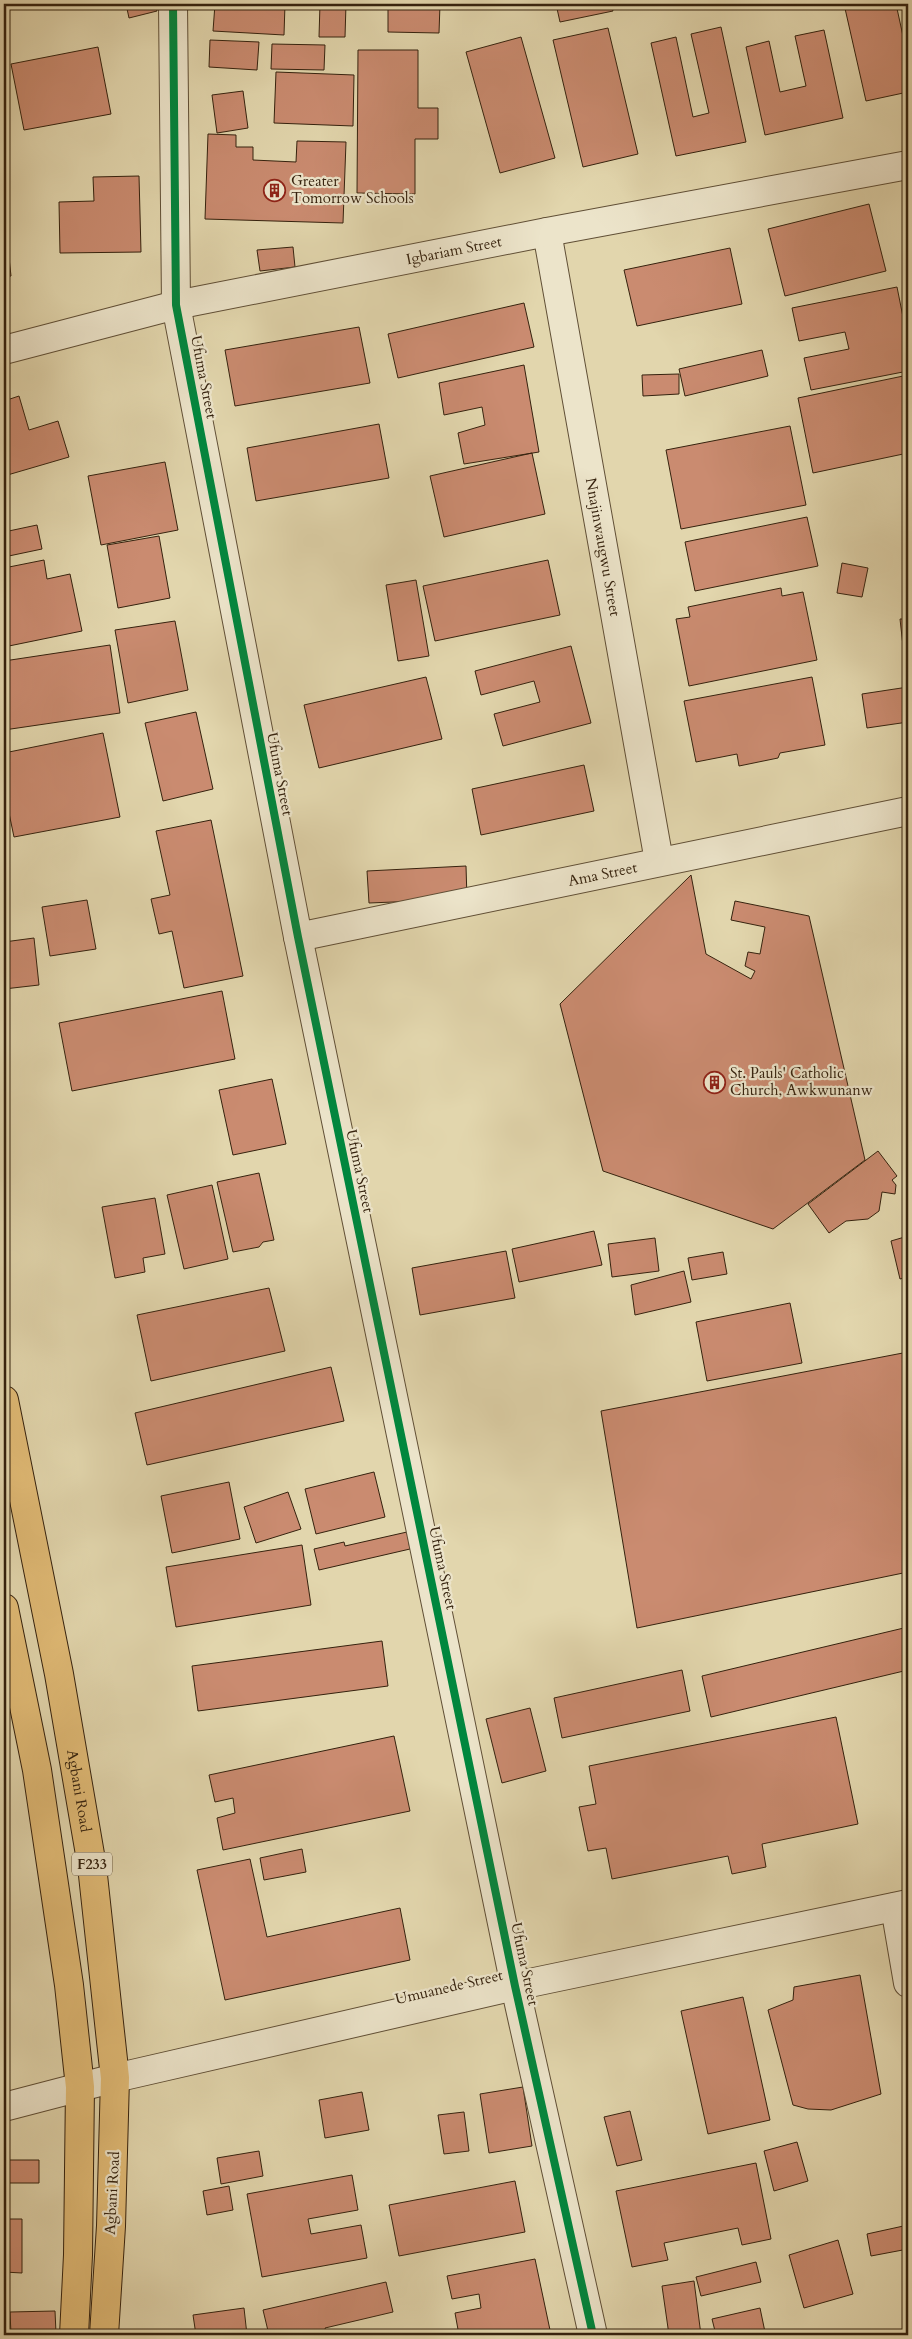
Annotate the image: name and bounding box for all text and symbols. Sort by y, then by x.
place label: Greater Tomorrow Schools [291,171,414,208]
building icon: Greater Tomorrow Schools [263,178,287,202]
street label: Igbariam Street [404,231,504,270]
street label: Ufuma Street [186,334,222,421]
street label: Nnajinwaugwu Street [581,476,625,618]
street label: Ufuma Street [262,731,298,818]
street label: Ama Street [566,857,639,891]
place label: St. Pauls' Catholic Church, Awkwunanw [730,1063,873,1100]
building icon: St. Pauls' Catholic Church, Awkwunanw [702,1070,726,1094]
street label: Ufuma Street [341,1128,379,1215]
street label: Ufuma Street [424,1525,462,1612]
street label: Agbani Road [62,1748,96,1834]
road number: F233 [72,1852,112,1876]
street label: Ufuma Street [506,1921,544,2008]
street label: Umuanede Street [393,1965,505,2009]
street label: Agbani Road [100,2151,124,2235]

